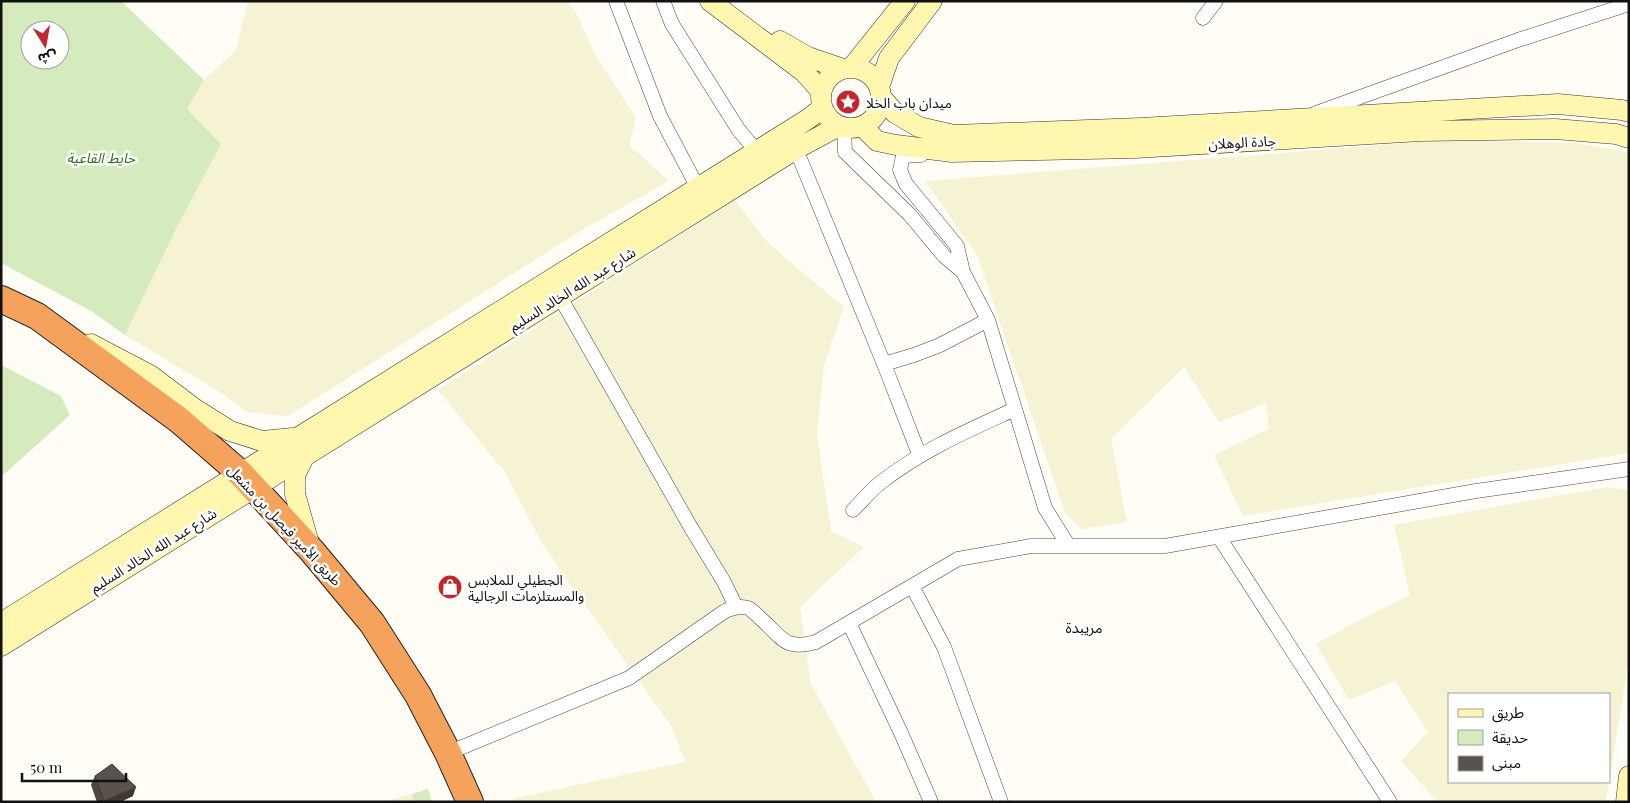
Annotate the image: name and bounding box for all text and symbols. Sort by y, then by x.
north arrow [20,20,70,70]
text: ش [36,47,59,69]
place icon: ميدان باب الخلا [835,89,861,115]
place label: ميدان باب الخلا [866,93,952,112]
street label: جادة الوهلان [1208,131,1276,153]
park label: حايط القاعية [67,148,136,167]
street label: شارع عبد الله الخالد السليم [505,242,640,337]
street label: طريق الأمير فيصل بن مشعل [223,460,346,590]
street label: شارع عبد الله الخالد السليم [86,503,221,598]
place label: الجطيلي للملابس والمستلزمات الرجالية [468,570,584,605]
shop icon: الجطيلي للملابس والمستلزمات الرجالية [437,574,463,600]
district label: مريبدة [1065,617,1103,637]
legend [1448,693,1610,783]
text: طريق [1492,702,1524,723]
text: حديقة [1492,727,1528,747]
scale bar [22,750,126,782]
text: مبنى [1492,752,1521,772]
text: 50 m [30,757,63,777]

